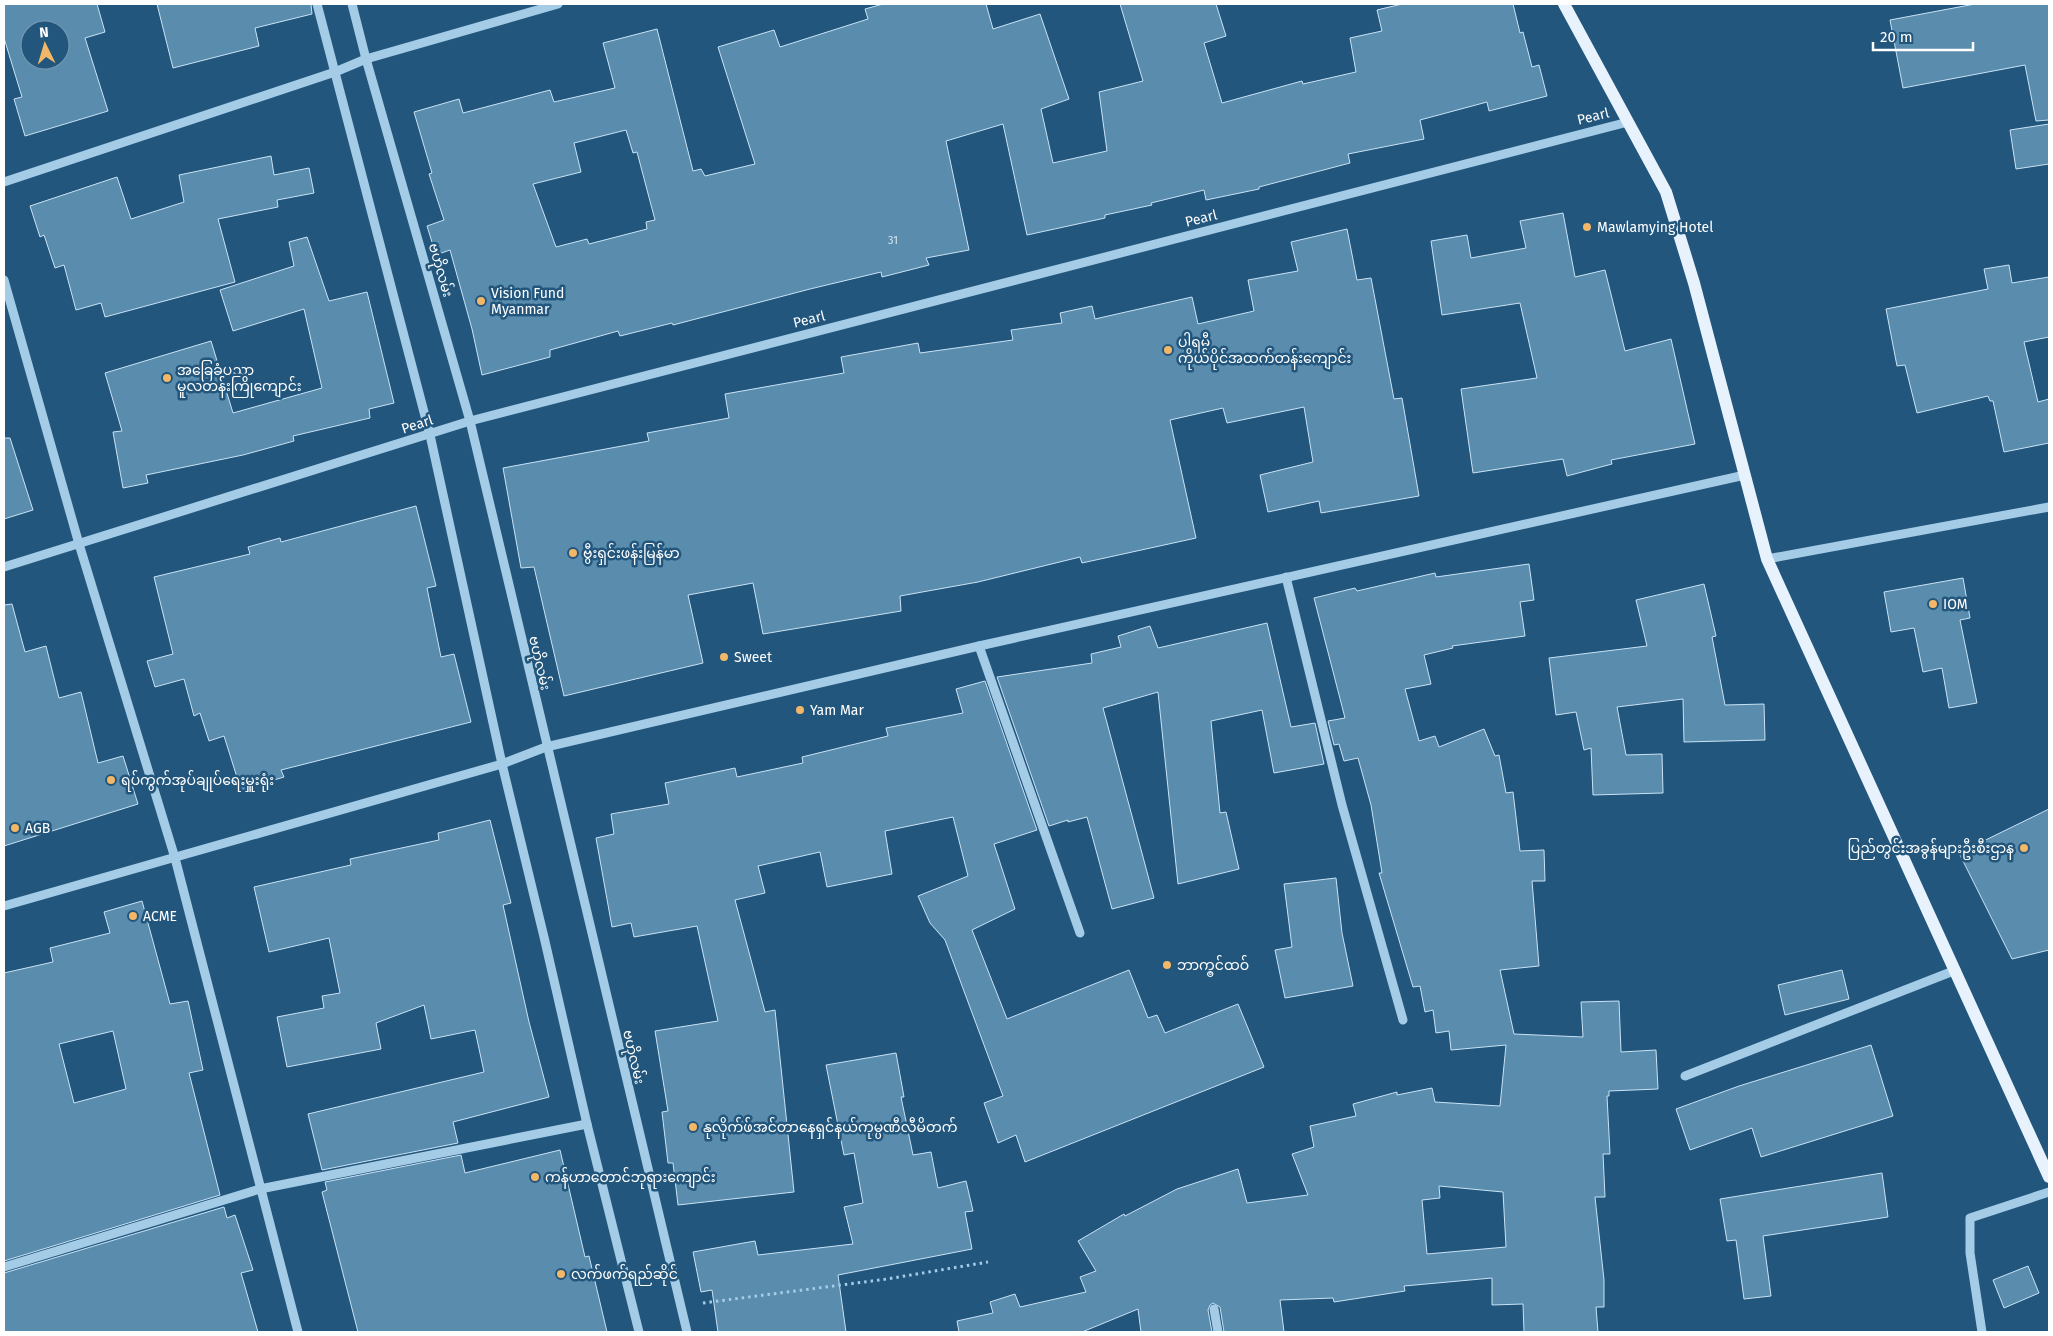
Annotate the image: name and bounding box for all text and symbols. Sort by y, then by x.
north arrow [20,20,70,70]
scale bar [1873,20,1973,52]
text: N [39,24,49,41]
text: 20 m [1880,28,1913,46]
street label: Pearl [1575,104,1611,129]
street label: Pearl [1183,206,1219,231]
place label: Mawlamying Hotel [1597,219,1713,236]
marker: Mawlamying Hotel [1581,221,1593,233]
house number: 31 [888,234,898,247]
street label: ဗဟိုလမ်း [422,241,458,300]
place label: Vision Fund Myanmar [491,285,564,318]
marker: Vision Fund Myanmar [475,295,487,307]
street label: Pearl [791,307,827,332]
place label: ပါရမီ ကိုယ်ပိုင်အထက်တန်းကျောင်း [1178,332,1351,370]
marker: ပါရမီ ကိုယ်ပိုင်အထက်တန်းကျောင်း [1162,344,1174,356]
place label: အခြေခံပညာ မူလတန်းကြိုကျောင်း [177,360,302,398]
marker: အခြေခံပညာ မူလတန်းကြိုကျောင်း [161,372,173,384]
street label: Pearl [399,411,435,438]
place label: ဗွီးရှင်းဖန်းမြန်မာ [583,543,680,565]
marker: ဗွီးရှင်းဖန်းမြန်မာ [567,547,579,559]
place label: IOM [1943,596,1968,613]
marker: IOM [1927,598,1939,610]
street label: ဗဟိုလမ်း [522,634,556,693]
place label: Sweet [734,649,773,666]
marker: Sweet [718,651,730,663]
place label: Yam Mar [810,702,864,719]
marker: Yam Mar [794,704,806,716]
place label: ရပ်ကွက်အုပ်ချုပ်ရေးမှူးရုံး [121,770,274,792]
marker: ရပ်ကွက်အုပ်ချုပ်ရေးမှူးရုံး [105,774,117,786]
place label: AGB [25,820,50,837]
marker: AGB [9,822,21,834]
place label: ပြည်တွင်းအခွန်များဦးစီးဌာန [1847,838,2014,860]
marker: ပြည်တွင်းအခွန်များဦးစီးဌာန [2018,842,2030,854]
place label: ACME [143,908,177,925]
marker: ACME [127,910,139,922]
place label: ဘာက္ၜၚ်ထဝ် [1177,955,1249,977]
marker: ဘာက္ၜၚ်ထဝ် [1161,959,1173,971]
street label: ဗဟိုလမ်း [616,1028,650,1087]
place label: နုလိုက်ဖ်အင်တာနေရှင်နယ်ကုမ္ပဏီလီမိတက် [703,1117,957,1139]
marker: နုလိုက်ဖ်အင်တာနေရှင်နယ်ကုမ္ပဏီလီမိတက် [687,1121,699,1133]
place label: ကန်ဟာတောင်ဘုရားကျောင်း [545,1167,716,1189]
marker: ကန်ဟာတောင်ဘုရားကျောင်း [529,1171,541,1183]
place label: လက်ဖက်ရည်ဆိုင် [571,1264,678,1286]
marker: လက်ဖက်ရည်ဆိုင် [555,1268,567,1280]

